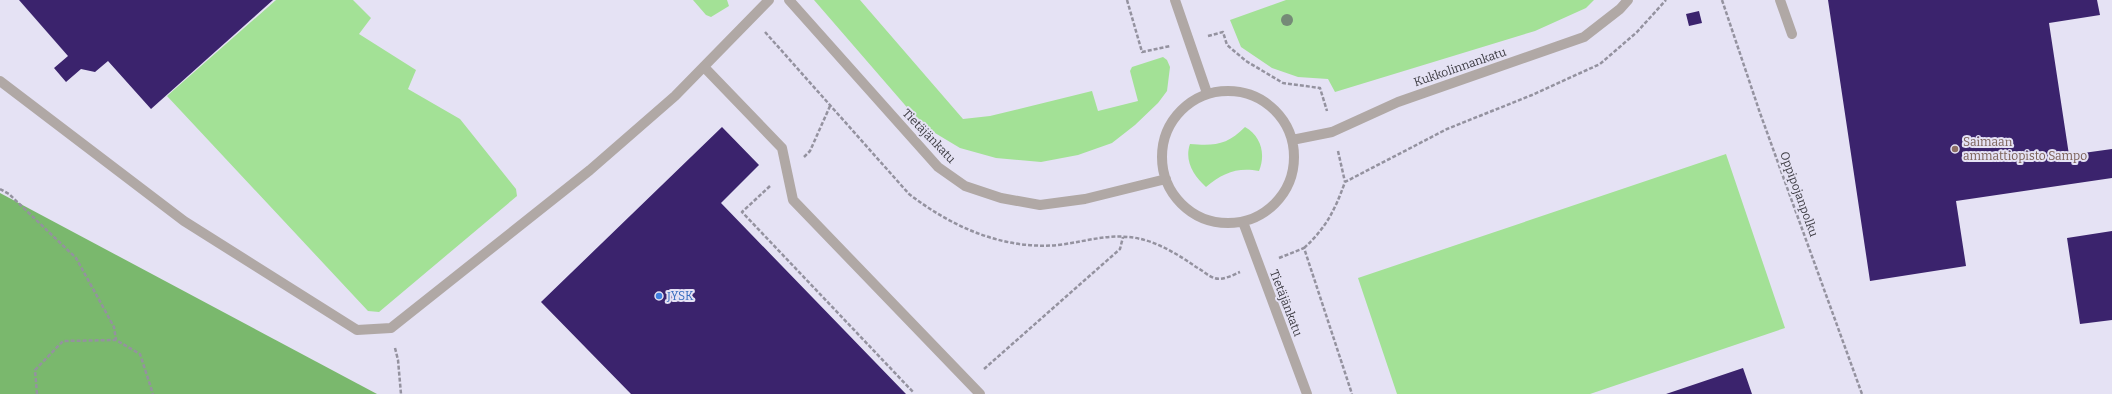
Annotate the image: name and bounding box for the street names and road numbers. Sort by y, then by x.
street label: Kukkolinnankatu [1412,44,1509,89]
street label: Tietäjänkatu [900,106,959,166]
street label: Oppipojanpolku [1777,149,1821,239]
street label: Tietäjänkatu [1267,268,1305,339]

